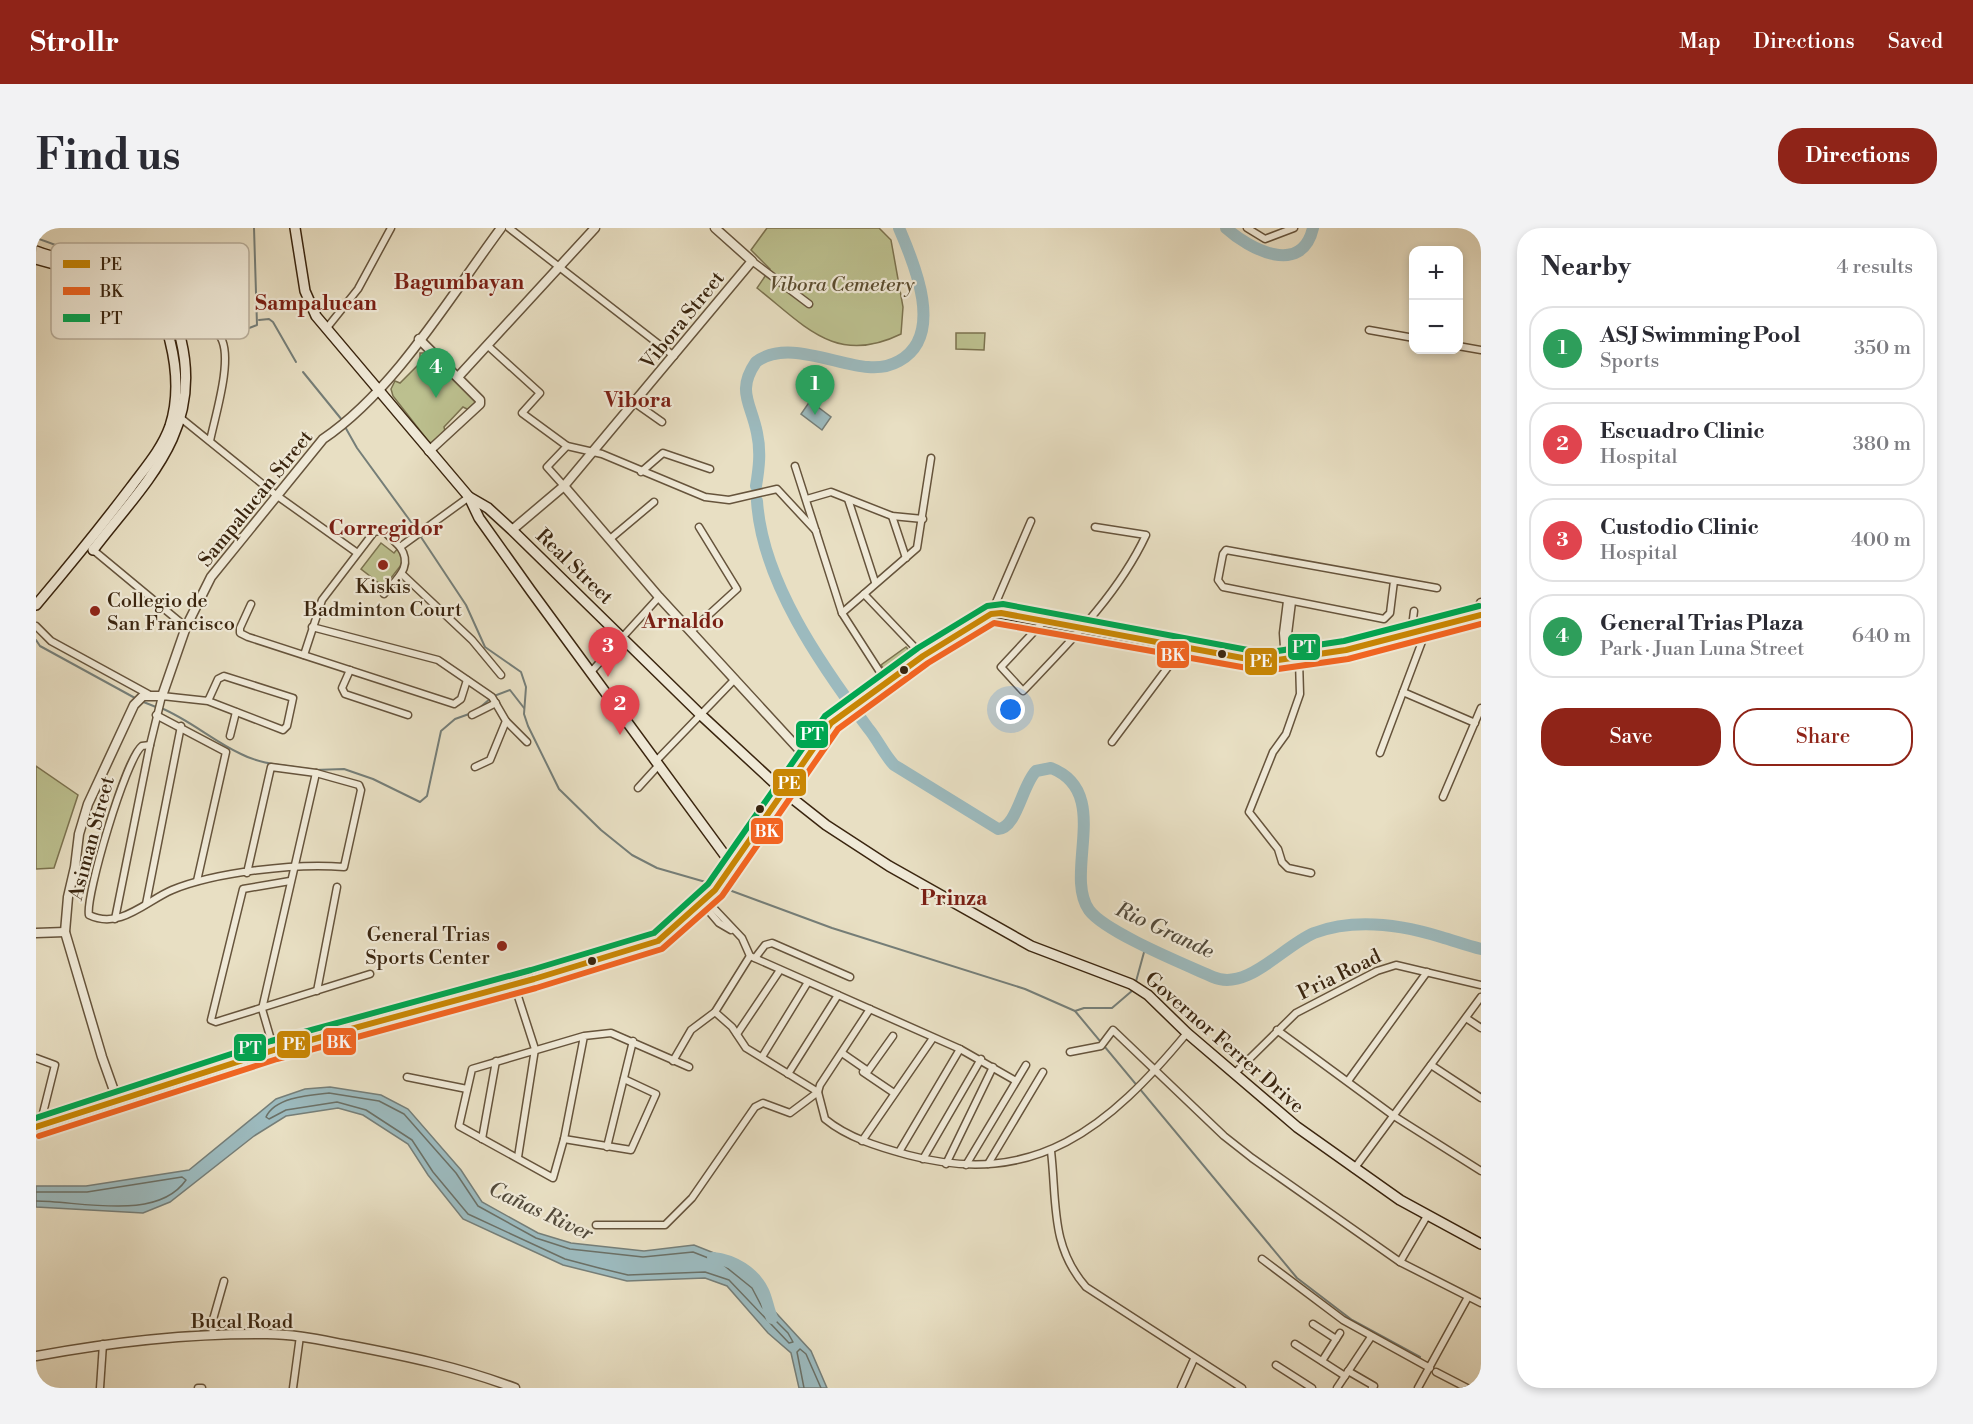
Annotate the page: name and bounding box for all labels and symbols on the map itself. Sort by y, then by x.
legend [51,243,249,339]
text: PE [100,255,122,275]
street label: Vibora Street [635,267,730,376]
district label: Bagumbayan [394,270,524,296]
park label: Vibora Cemetery [770,273,915,298]
text: BK [99,282,124,302]
district label: Sampalucan [255,291,377,317]
text: PT [100,309,122,329]
pin: 4 [416,348,456,398]
pin: 1 [796,366,834,415]
district label: Vibora [603,388,672,414]
street label: Sampalucan Street [193,426,319,572]
district label: Corregidor [329,516,443,542]
street label: Real Street [530,524,618,610]
marker: Kiskis Badminton Court [376,558,390,572]
place label: Kiskis Badminton Court [303,575,462,623]
place label: Collegio de San Francisco [107,589,235,637]
marker: Collegio de San Francisco [88,604,102,618]
district label: Arnaldo [641,609,724,635]
pin: 3 [588,628,628,677]
line badge: PT [1287,633,1321,661]
text: PT [1292,638,1316,658]
line badge: BK [1156,640,1190,669]
text: BK [1161,646,1187,666]
line badge: PE [1244,647,1278,676]
unlabelled marker [1216,648,1228,660]
text: PE [1250,652,1272,672]
unlabelled marker [898,664,910,676]
pin: 2 [600,686,640,735]
your location [996,695,1025,724]
line badge: PT [795,720,829,749]
text: PT [800,725,824,745]
line badge: PE [772,768,807,797]
street label: Asiman Street [64,774,121,904]
text: PE [778,774,800,794]
unlabelled marker [754,803,766,815]
line badge: BK [750,817,784,845]
text: BK [755,822,781,842]
district label: Prinza [921,886,988,912]
water label: Rio Grande [1110,896,1218,965]
place label: General Trias Sports Center [365,923,490,971]
marker: General Trias Sports Center [495,939,509,953]
street label: Pria Road [1294,944,1386,1006]
unlabelled marker [586,955,598,967]
street label: Governor Ferrer Drive [1139,967,1309,1119]
line badge: BK [322,1027,357,1056]
line badge: PE [276,1030,311,1059]
line badge: PT [233,1033,267,1062]
text: BK [327,1033,353,1053]
text: PE [283,1035,305,1055]
text: PT [238,1039,262,1059]
water label: Cañas River [484,1176,598,1248]
street label: Bucal Road [190,1310,294,1335]

